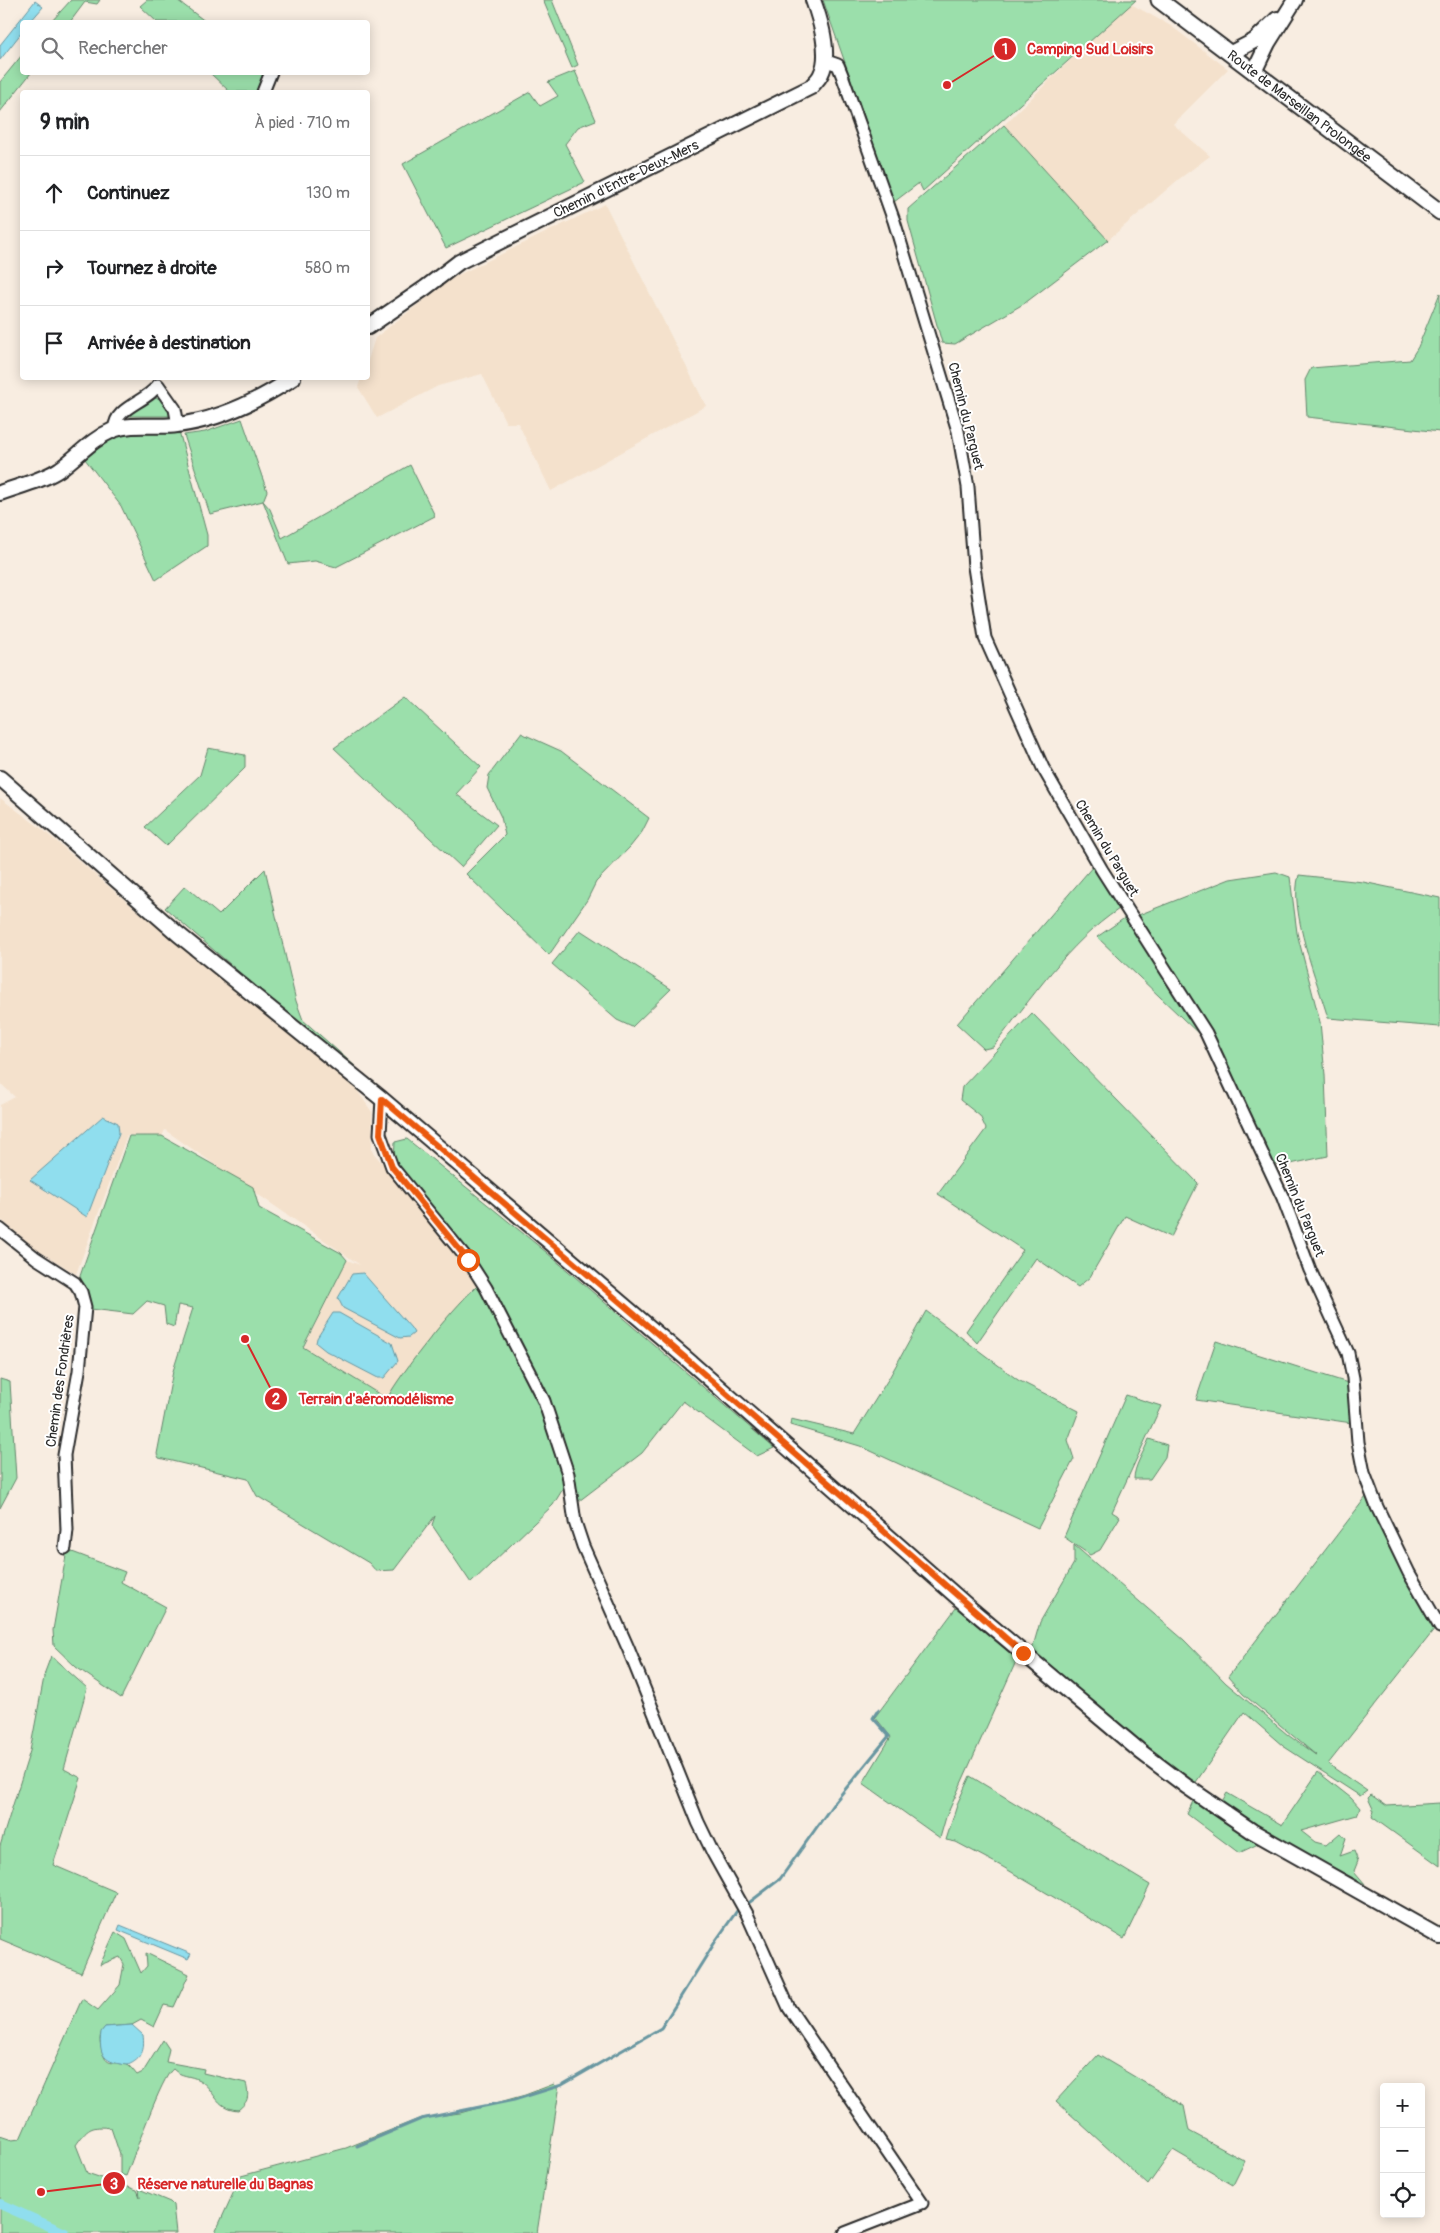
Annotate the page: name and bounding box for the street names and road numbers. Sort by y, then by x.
street label: Route de Marseillan Prolongée [1224,46,1375,166]
street label: Chemin d'Entre-Deux-Mers [551,136,702,222]
street label: Chemin du Parguet [944,361,988,472]
street label: Chemin du Parguet [1071,796,1143,900]
street label: Chemin du Parguet [1272,1151,1329,1259]
street label: Chemin des Fondrières [42,1313,78,1448]

